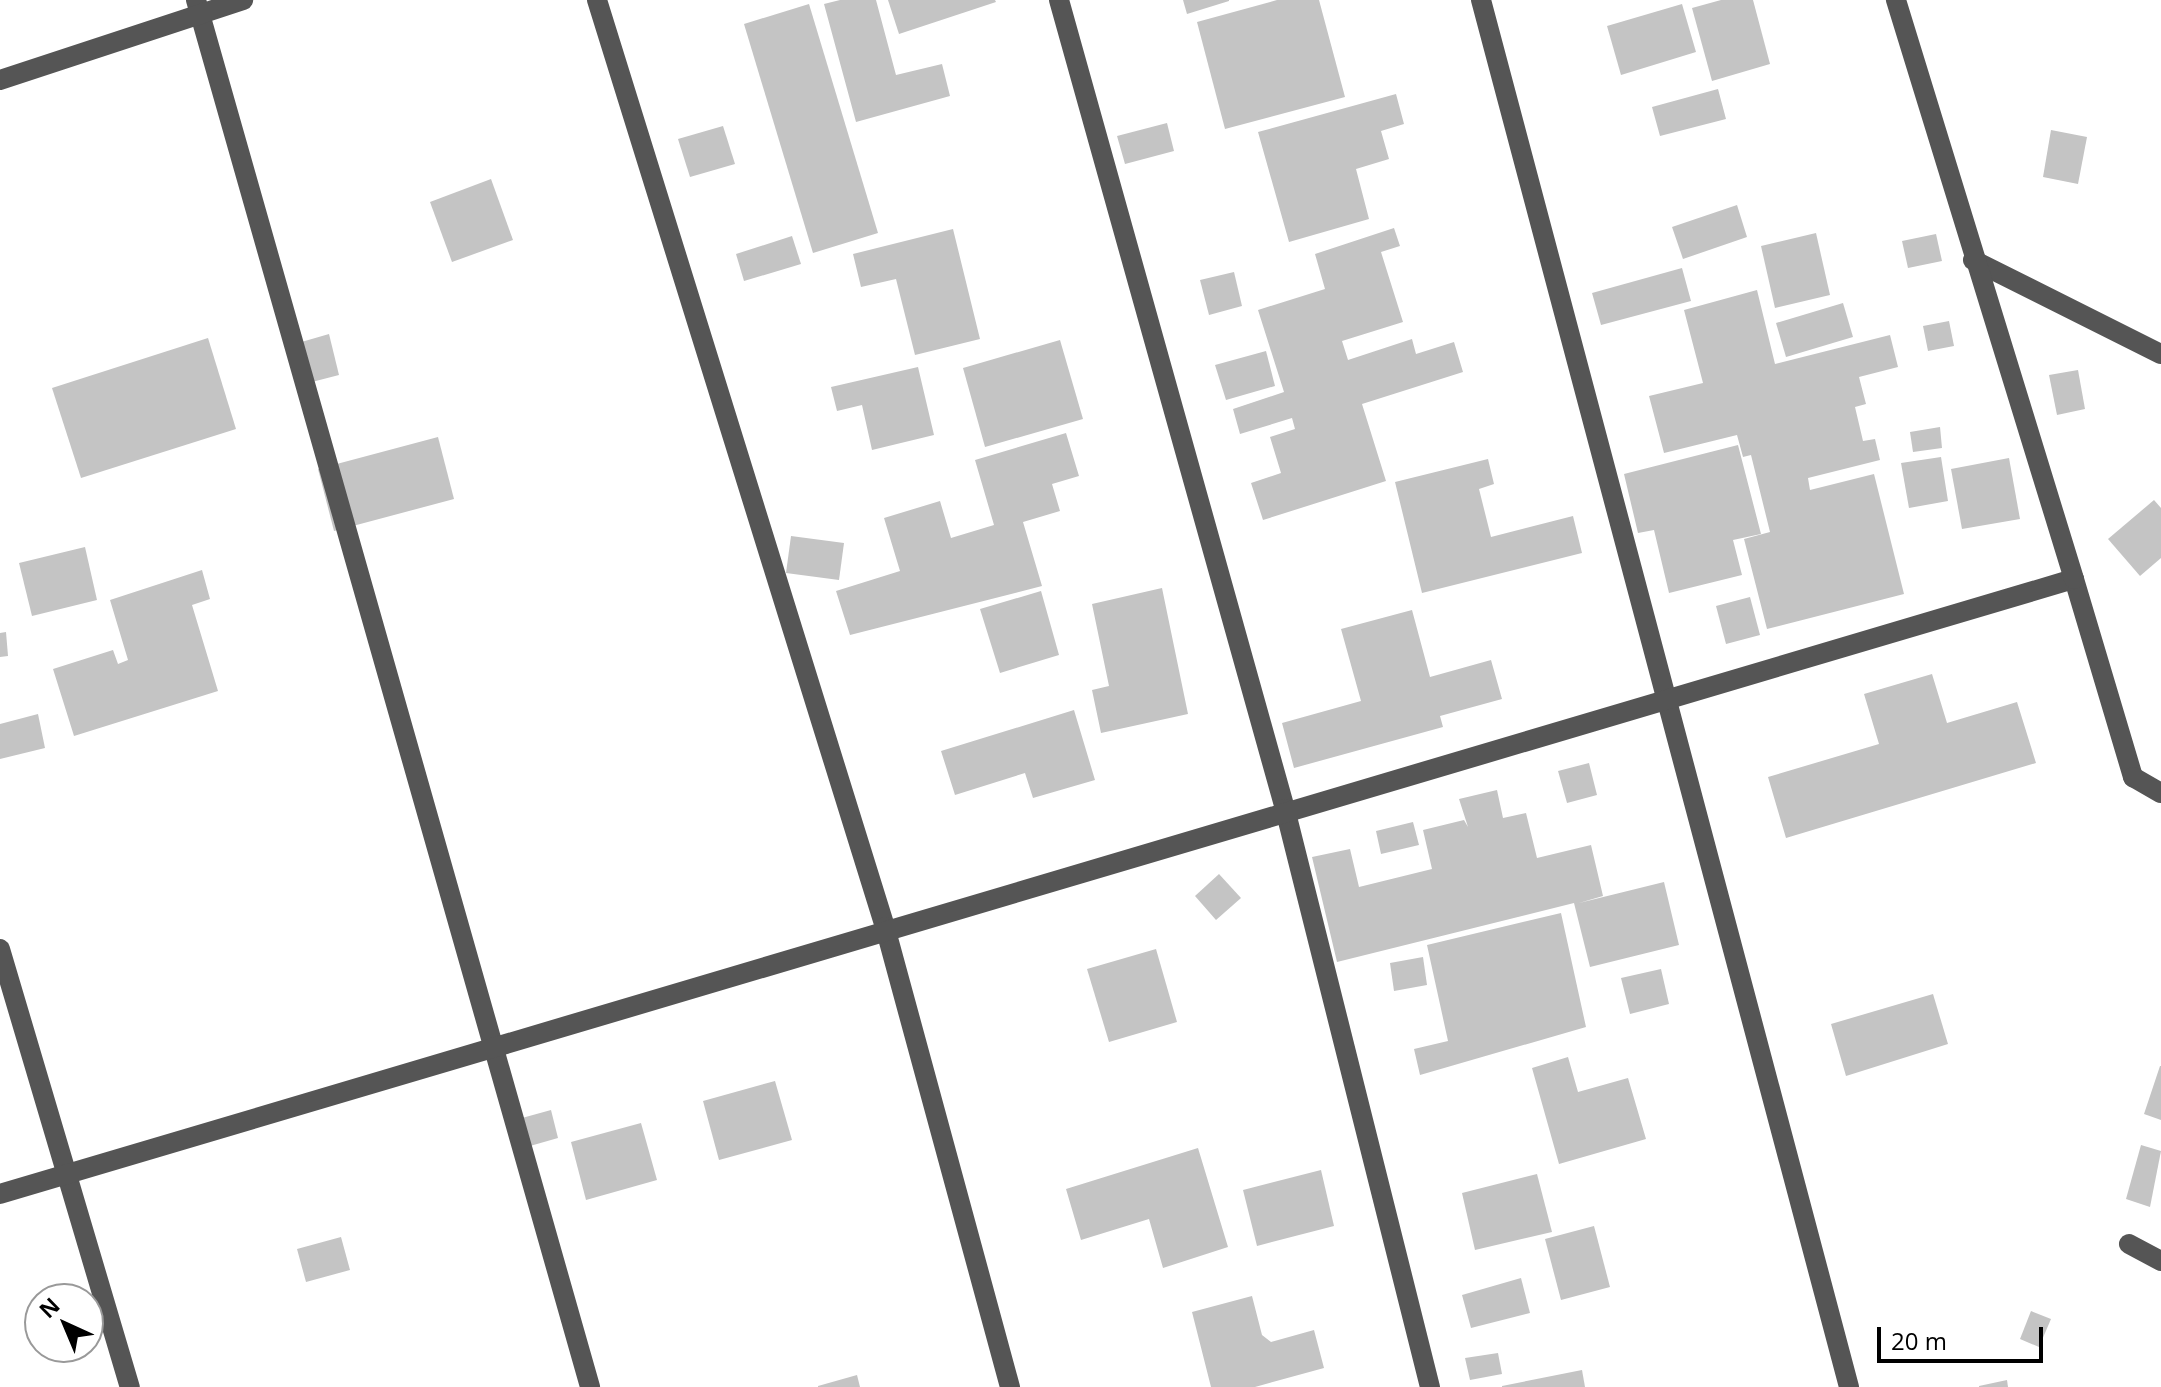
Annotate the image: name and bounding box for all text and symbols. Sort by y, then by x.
north arrow [24,1283,104,1363]
text: N [32,1290,66,1324]
scale bar [1881,1311,2047,1361]
text: 20 m [1891,1324,1947,1357]

